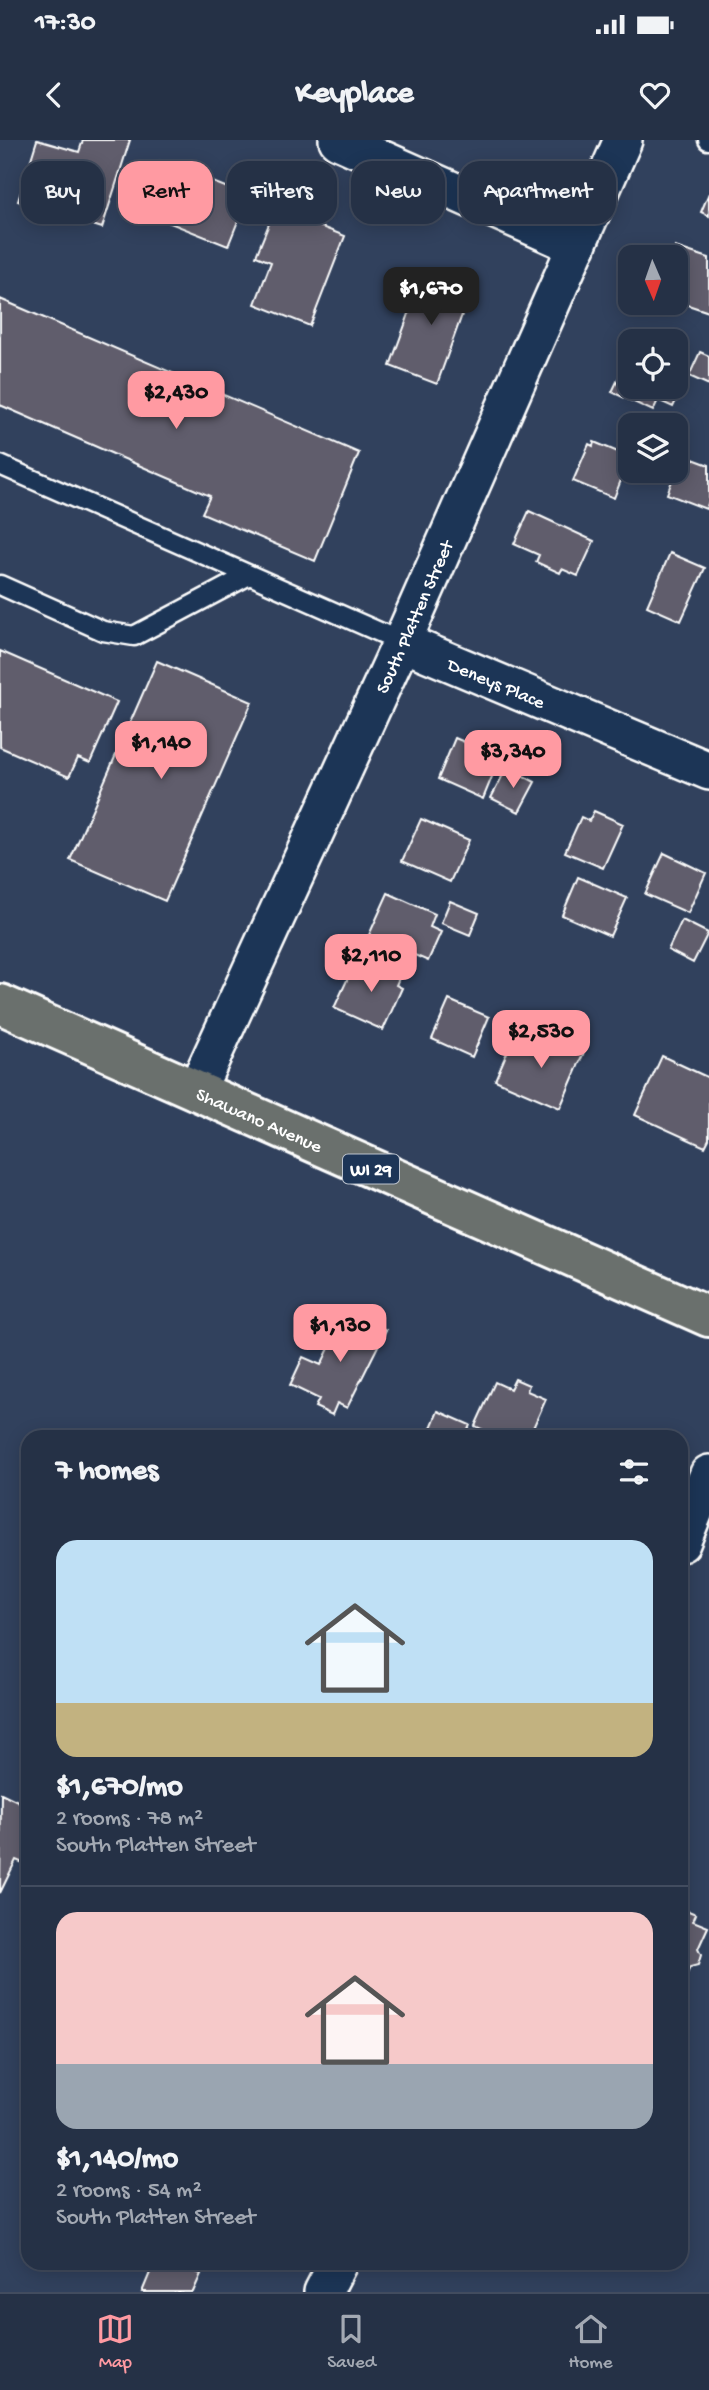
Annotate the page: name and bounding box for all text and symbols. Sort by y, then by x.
text: 17:30 [35,9,95,40]
icon: back [35,76,73,114]
text: Keyplace [296,76,413,114]
icon: heart [636,76,674,114]
chip: Buy [21,161,104,224]
chip: Rent [118,161,213,224]
chip: Filters [227,161,337,224]
chip: New [351,161,445,224]
chip: Apartment [459,161,616,224]
north arrow [618,245,688,315]
map controls [618,245,688,483]
pin: $1,670 [374,268,488,327]
text: $1,670 [399,276,463,303]
button: locate [618,329,688,399]
pin: $2,430 [119,372,233,431]
text: $2,430 [144,380,208,407]
button: layers [618,413,688,483]
street label: South Platten Street [372,536,461,698]
street label: Deneys Place [442,654,548,716]
pin: $1,140 [104,722,218,781]
text: $1,140 [131,730,191,757]
pin: $3,340 [456,730,570,790]
text: $3,340 [480,739,546,766]
pin: $2,110 [314,934,428,994]
text: $2,110 [341,943,401,970]
pin: $2,530 [484,1010,598,1070]
text: $2,530 [508,1019,574,1046]
street label: Shawano Avenue [192,1084,325,1160]
road number: WI 29 [343,1154,399,1184]
pin: $1,130 [283,1304,397,1364]
text: $1,130 [309,1313,371,1340]
icon: filters [615,1453,653,1491]
text: 7 homes [56,1455,158,1490]
icon: home [292,1585,418,1711]
text: $1,670/mo [56,1771,183,1806]
text: 2 rooms · 78 m² [56,1806,203,1833]
text: South Platten Street [56,1833,255,1860]
icon: home [292,1957,418,2083]
text: $1,140/mo [56,2143,178,2178]
text: 2 rooms · 54 m² [56,2178,202,2205]
text: South Platten Street [56,2205,255,2232]
tab: Map [96,2310,134,2375]
tab: Saved [327,2310,376,2375]
tab: Home [569,2310,613,2375]

